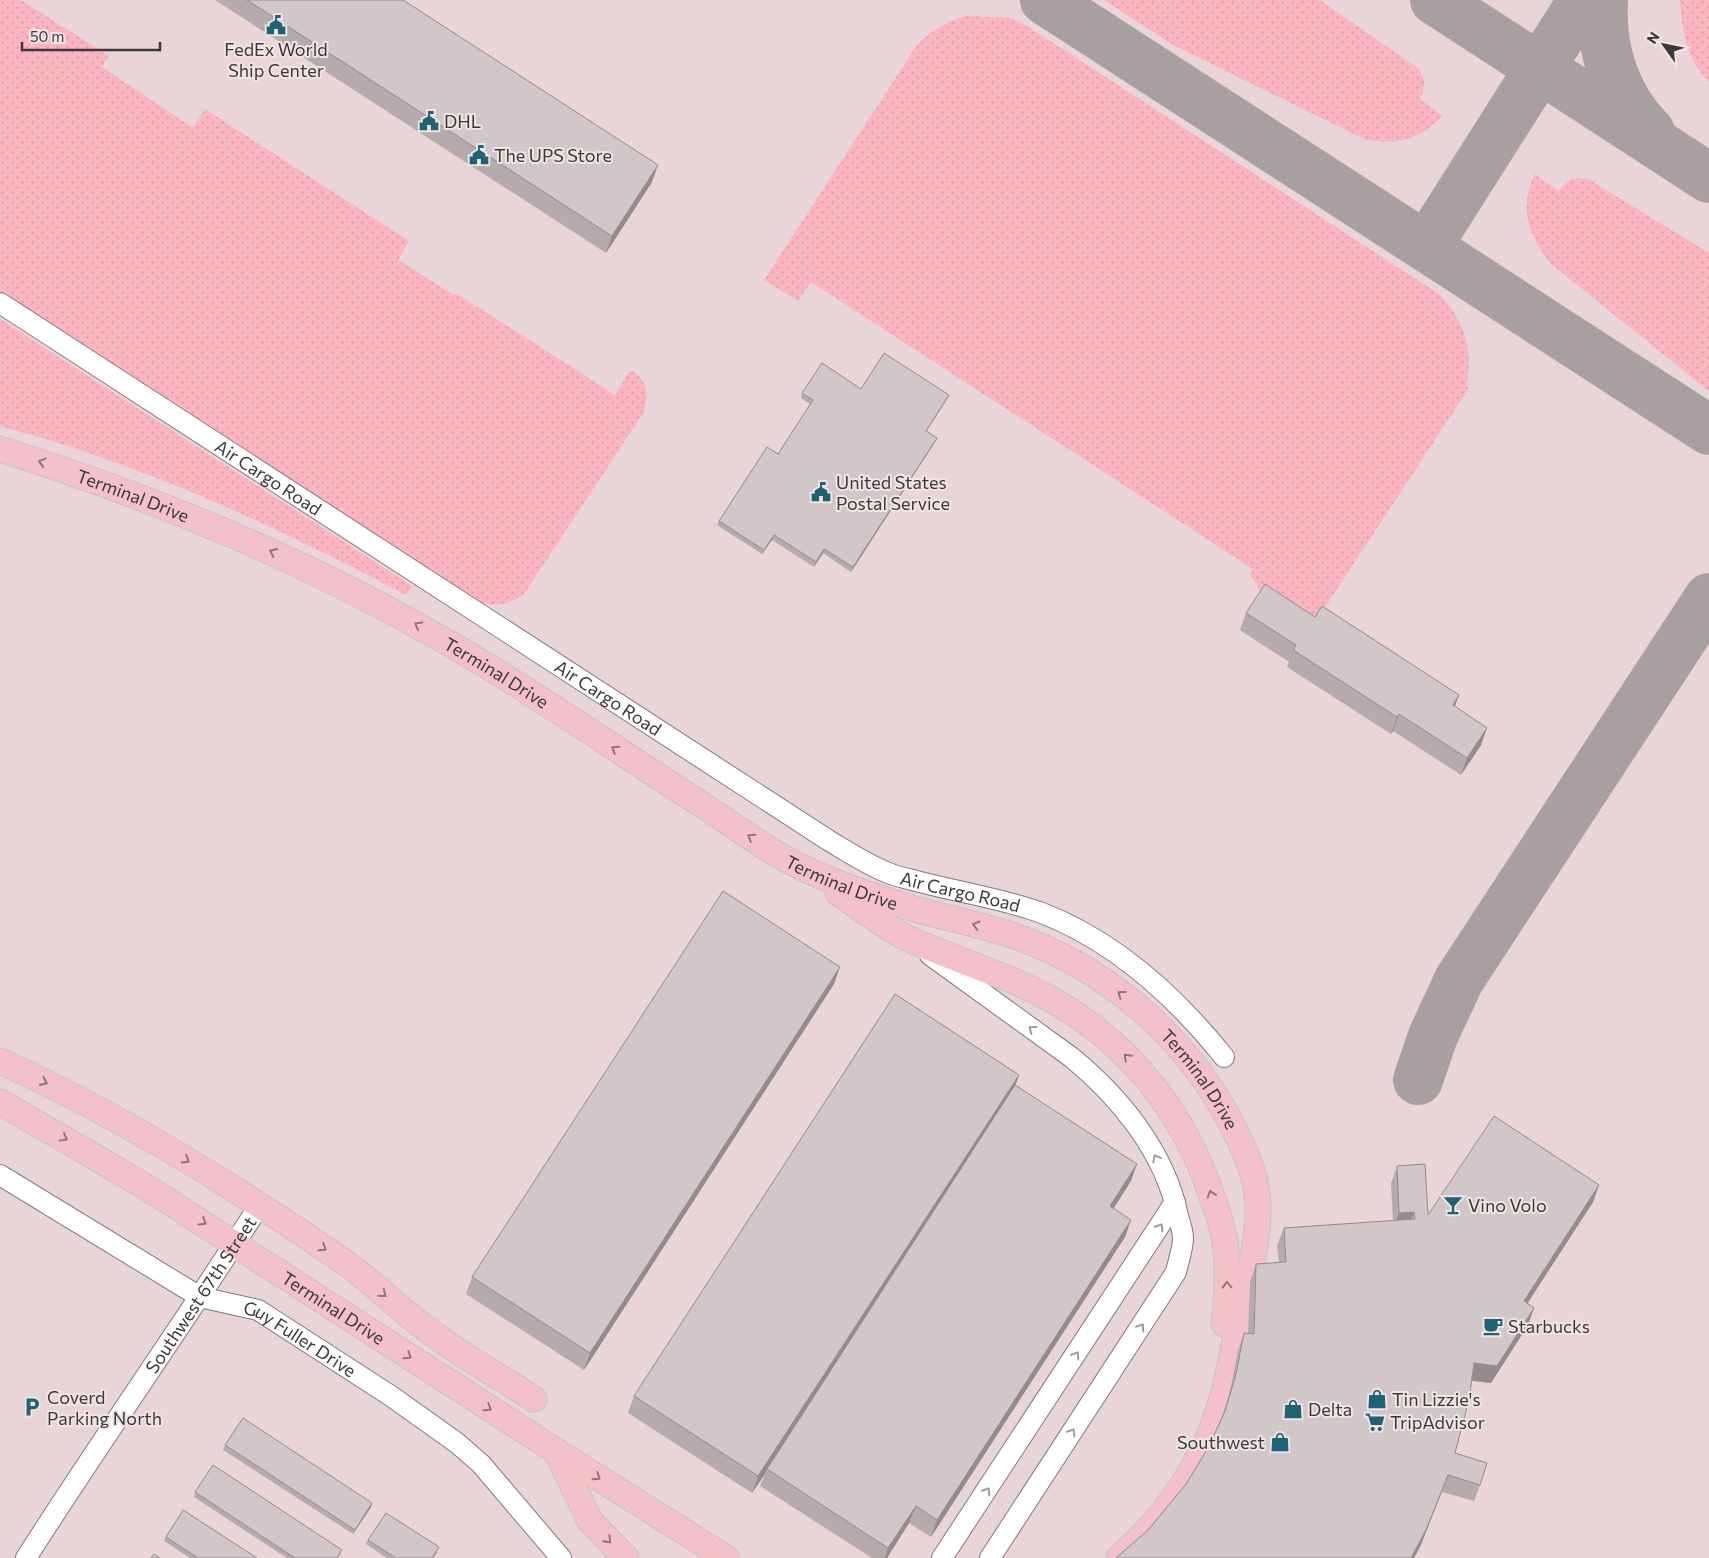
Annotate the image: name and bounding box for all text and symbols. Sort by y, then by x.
public building icon: FedEx World Ship Center [265,14,287,36]
scale bar [22,20,160,52]
north arrow [1639,20,1689,70]
text: 50 m [30,27,64,45]
text: N [1643,29,1663,47]
place label: FedEx World Ship Center [224,38,328,81]
public building icon: DHL [418,110,440,132]
place label: DHL [444,110,481,132]
public building icon: The UPS Store [468,144,490,166]
place label: The UPS Store [494,144,612,166]
street label: Air Cargo Road [211,435,326,520]
one-way arrow [38,458,46,468]
street label: Terminal Drive [74,464,193,527]
place label: United States Postal Service [836,471,950,514]
public building icon: United States Postal Service [810,481,832,503]
one-way arrow [269,547,278,558]
one-way arrow [414,622,423,632]
street label: Terminal Drive [440,632,553,713]
street label: Air Cargo Road [551,655,666,740]
one-way arrow [611,745,620,755]
one-way arrow [748,833,757,843]
street label: Terminal Drive [782,850,901,914]
street label: Air Cargo Road [898,866,1023,916]
one-way arrow [972,921,980,931]
one-way arrow [1118,992,1127,1000]
street label: Terminal Drive [1157,1024,1243,1133]
one-way arrow [1029,1026,1038,1034]
one-way arrow [1124,1054,1133,1063]
one-way arrow [39,1075,48,1086]
one-way arrow [59,1131,68,1141]
one-way arrow [181,1154,190,1164]
one-way arrow [1152,1154,1162,1163]
one-way arrow [1207,1190,1217,1198]
bar icon: Vino Volo [1442,1194,1464,1216]
place label: Vino Volo [1468,1194,1547,1216]
street label: Southwest 67th Street [140,1212,261,1377]
one-way arrow [197,1216,206,1226]
one-way arrow [1154,1223,1163,1232]
one-way arrow [317,1242,327,1251]
street label: Terminal Drive [278,1266,389,1349]
one-way arrow [1222,1281,1232,1289]
one-way arrow [377,1288,386,1296]
street label: Guy Fuller Drive [242,1296,360,1382]
cafe icon: Starbucks [1482,1315,1504,1337]
place label: Starbucks [1508,1315,1590,1337]
one-way arrow [1134,1323,1144,1332]
one-way arrow [402,1350,412,1359]
one-way arrow [1069,1351,1079,1360]
place label: Coverd Parking North [47,1386,162,1429]
shop icon: Tin Lizzie's [1366,1388,1388,1410]
place label: Tin Lizzie's [1392,1388,1481,1410]
parking icon: Coverd Parking North [21,1396,43,1418]
shop icon: Delta [1282,1398,1304,1420]
place label: Delta [1308,1398,1352,1420]
one-way arrow [483,1401,492,1411]
supermarket icon: TripAdvisor [1364,1411,1386,1433]
place label: TripAdvisor [1390,1411,1485,1433]
one-way arrow [1066,1429,1076,1438]
place label: Southwest [1177,1431,1265,1453]
shop icon: Southwest [1269,1431,1291,1453]
one-way arrow [591,1471,600,1481]
one-way arrow [981,1488,991,1497]
one-way arrow [602,1534,611,1543]

